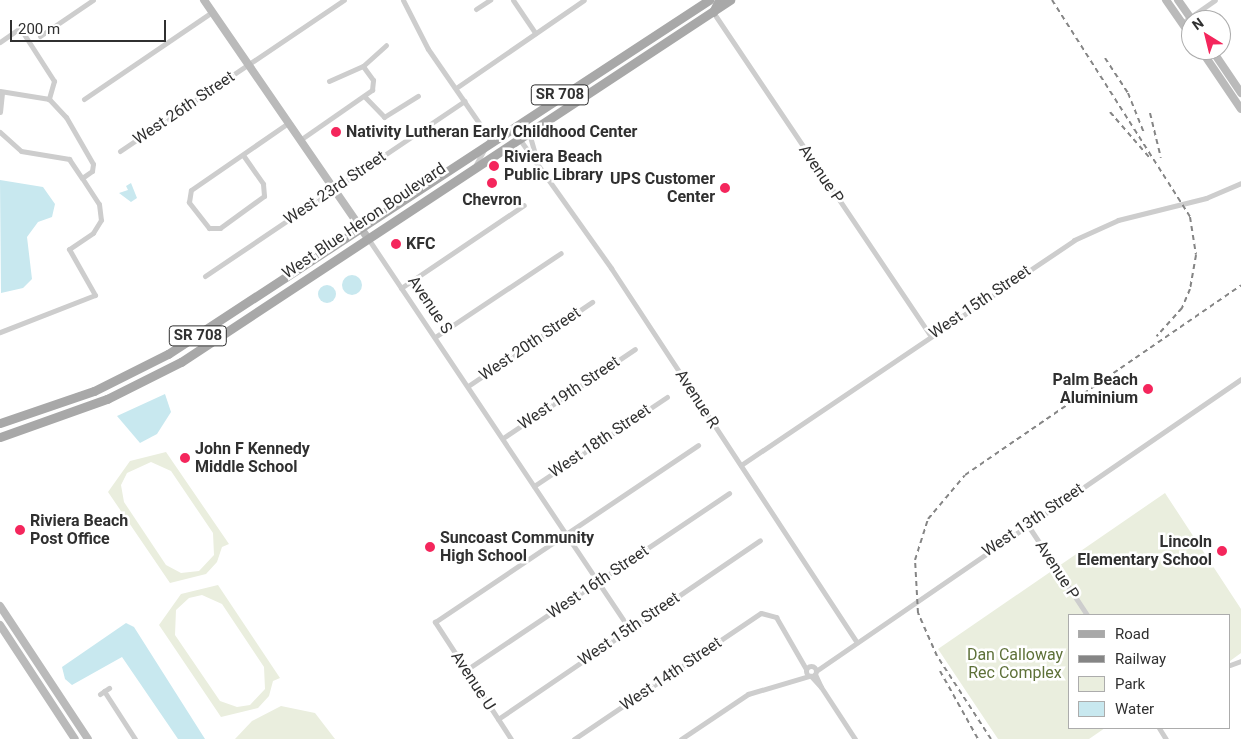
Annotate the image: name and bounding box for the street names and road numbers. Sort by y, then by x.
street label: West 26th Street [130,67,238,149]
road number: SR 708 [530,82,590,108]
street label: Avenue P [794,141,848,207]
street label: West 23rd Street [281,147,389,229]
street label: West Blue Heron Boulevard [279,159,449,283]
street label: West 15th Street [926,261,1034,343]
street label: Avenue S [404,272,456,338]
street label: West 20th Street [476,303,584,385]
road number: SR 708 [168,324,228,348]
street label: West 19th Street [515,352,623,434]
street label: Avenue R [671,366,723,432]
street label: West 18th Street [546,400,654,482]
street label: West 13th Street [979,479,1087,561]
street label: Avenue P [1031,537,1083,603]
street label: West 16th Street [544,541,652,623]
street label: West 15th Street [575,588,683,670]
street label: West 14th Street [617,633,725,715]
street label: Avenue U [447,648,499,714]

